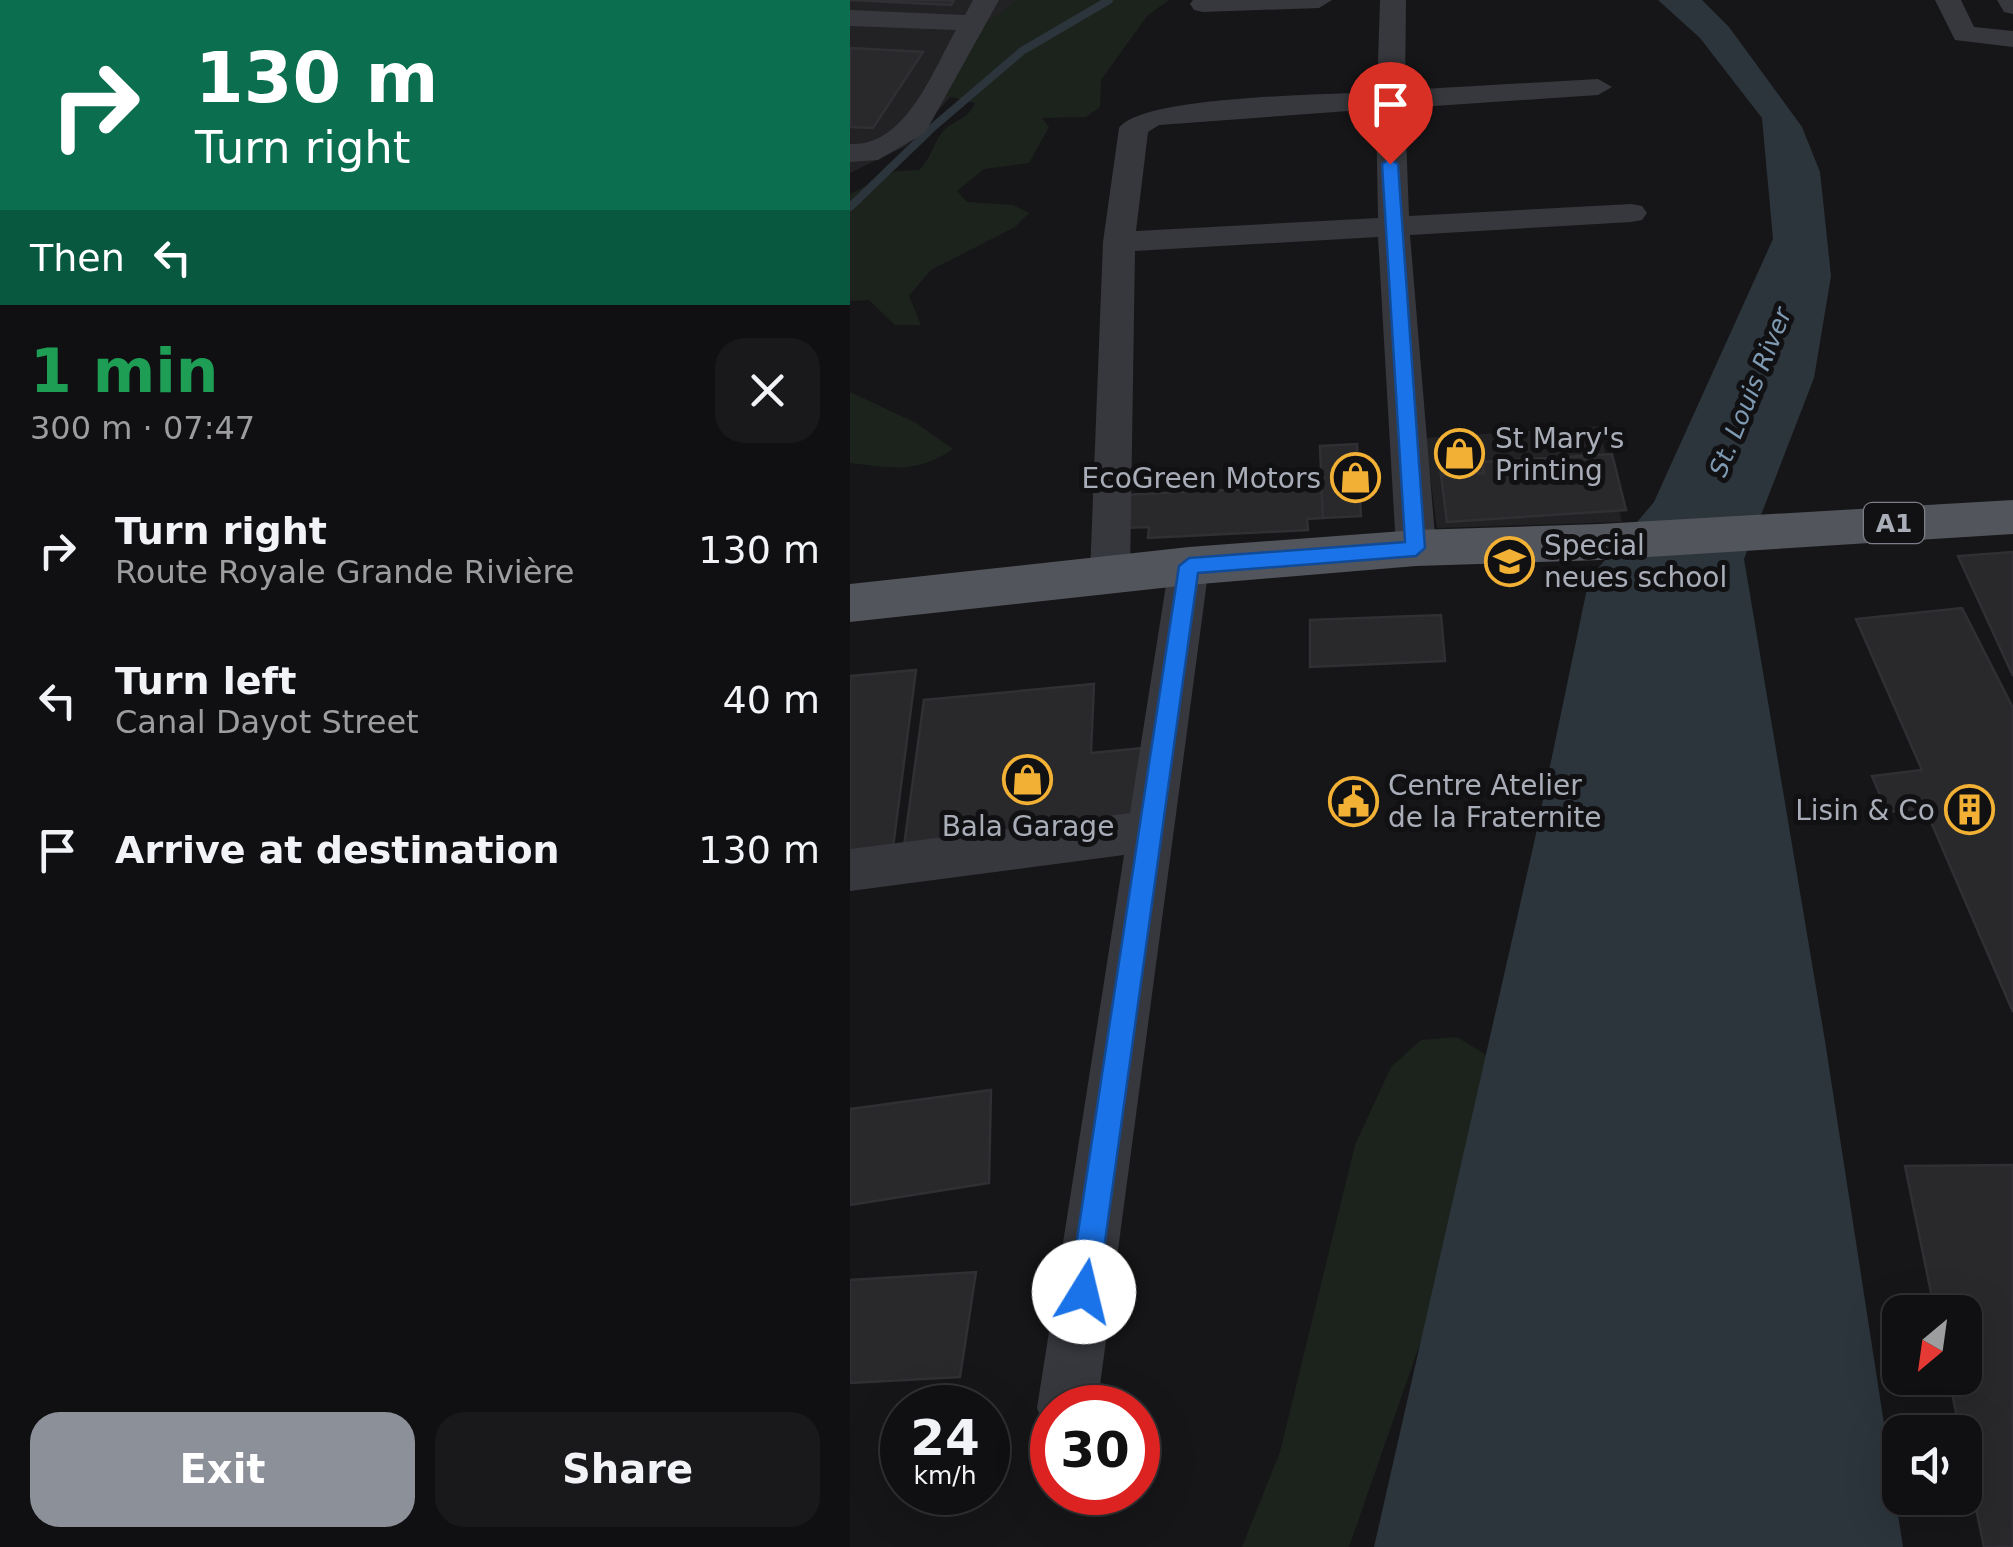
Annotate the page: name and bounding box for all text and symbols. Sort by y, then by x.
text: 130 m [195,37,438,119]
icon: right [30,40,160,170]
pin [1348,62,1433,165]
icon: arrive [1363,77,1418,132]
text: Turn right [195,121,410,174]
icon: left [145,230,200,285]
text: Then [30,236,125,280]
water label: St. Louis River [1703,302,1798,481]
text: 1 min [30,336,218,406]
button: close [715,338,820,443]
text: 300 m · 07:47 [30,409,255,447]
place label: St Mary's Printing [1495,422,1624,487]
shop icon: St Mary's Printing [1434,428,1486,480]
shop icon: EcoGreen Motors [1330,452,1382,504]
place label: EcoGreen Motors [1082,462,1321,495]
road number: A1 [1864,503,1924,543]
text: Turn right [115,509,327,553]
icon: right [30,523,85,578]
text: 130 m [698,528,820,572]
place label: Special neues school [1544,529,1727,594]
school or university icon: Special neues school [1483,535,1535,587]
text: Route Royale Grande Rivière [115,553,575,591]
text: Turn left [115,659,296,703]
icon: left [30,673,85,728]
text: 40 m [723,678,820,722]
text: Canal Dayot Street [115,703,419,741]
shop icon: Bala Garage [1002,753,1054,805]
place label: Centre Atelier de la Fraternite [1388,769,1601,834]
public building icon: Centre Atelier de la Fraternite [1327,775,1379,827]
building icon: Lisin & Co [1944,784,1996,836]
place label: Lisin & Co [1795,794,1935,827]
place label: Bala Garage [942,810,1114,843]
icon: arrive [30,823,85,878]
text: Arrive at destination [115,828,560,872]
text: 130 m [698,828,820,872]
position arrow [1032,1240,1136,1344]
north arrow [1882,1295,1982,1395]
map controls [1882,1295,1982,1515]
speed limit sign: 30 [1030,1385,1160,1515]
text: 24 [910,1409,980,1467]
button: Exit [30,1412,415,1527]
button: Share [435,1412,820,1527]
button: sound [1882,1415,1982,1515]
text: km/h [913,1461,977,1490]

